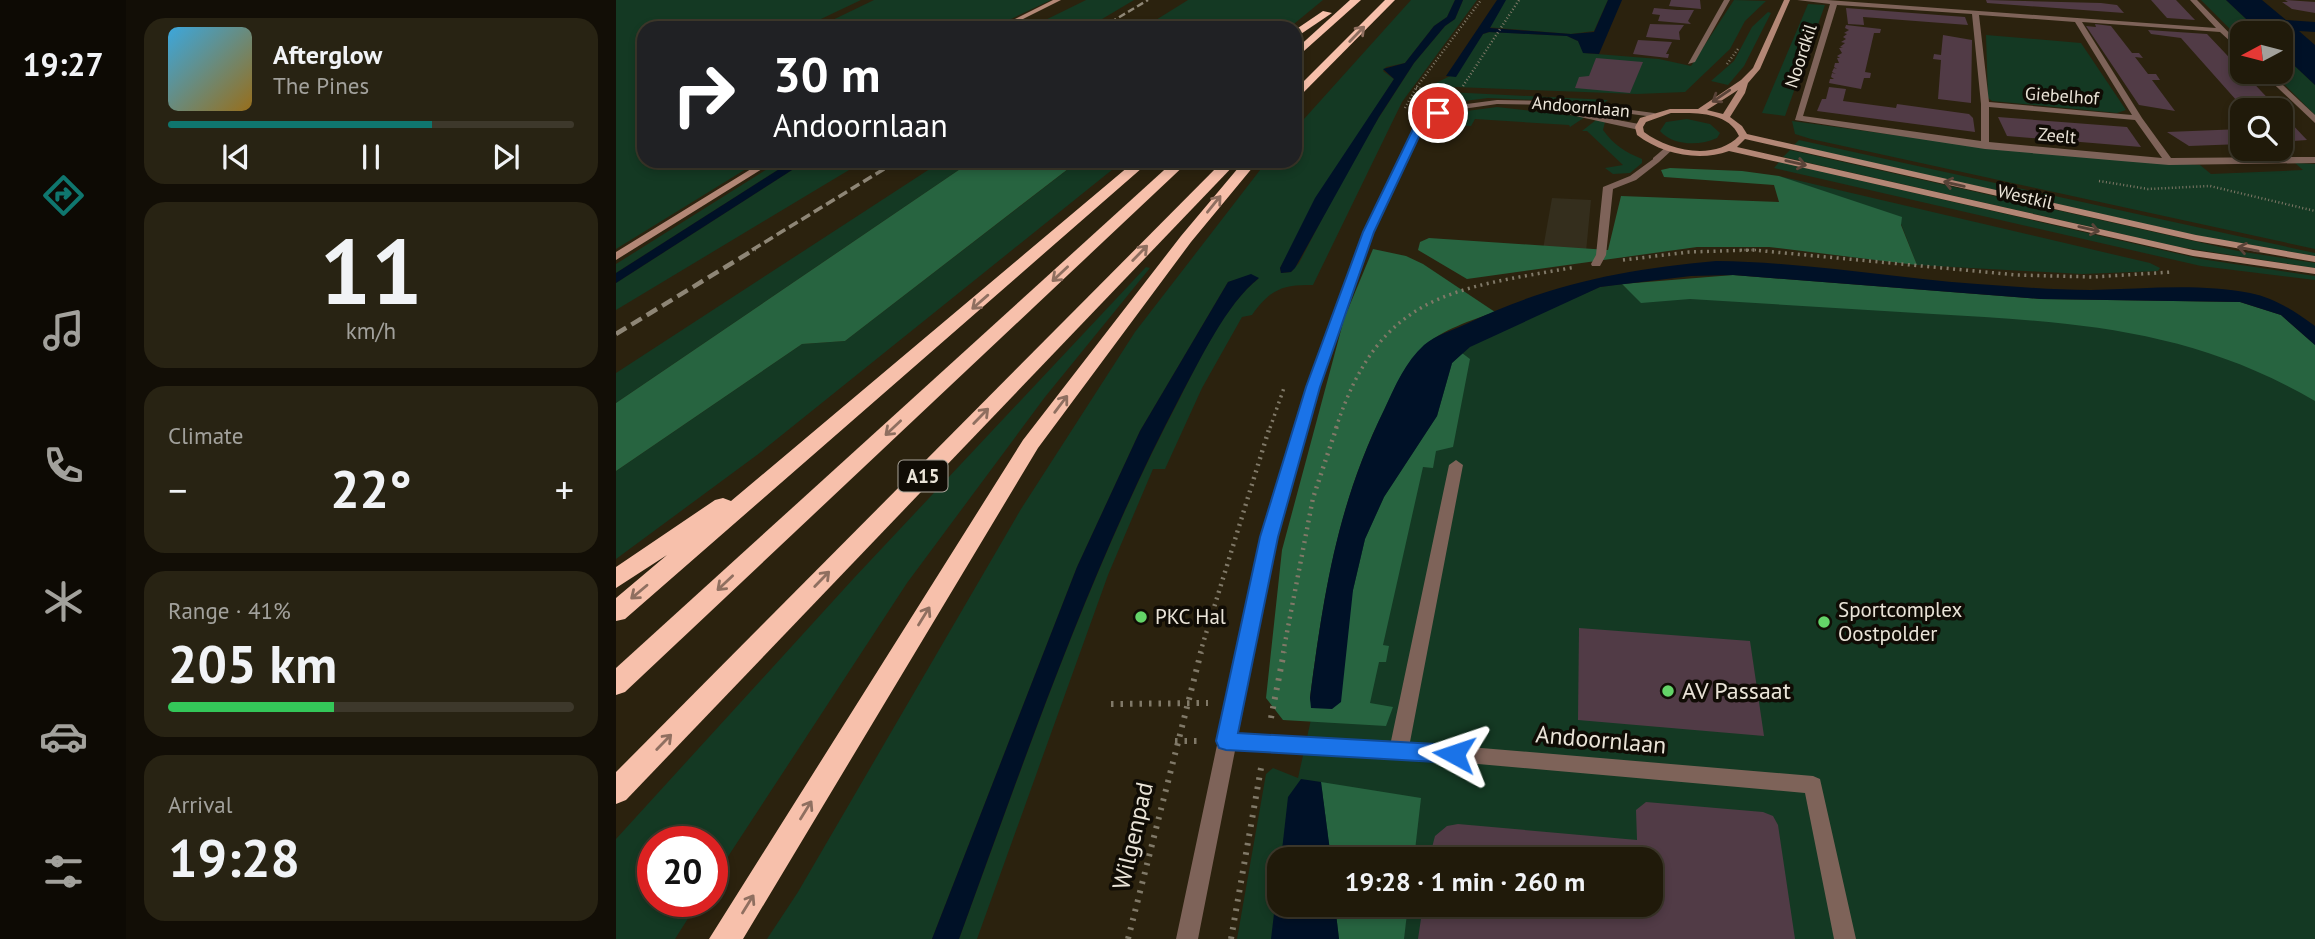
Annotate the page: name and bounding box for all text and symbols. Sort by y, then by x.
street label: Noordkil [1779,20,1822,91]
north arrow [2230,21,2292,84]
map controls [2230,21,2293,161]
one-way arrow [1349,26,1366,43]
text: Afterglow [273,38,382,71]
text: 30 m [773,42,880,106]
text: 19:27 [22,43,104,85]
icon: right [658,49,749,140]
text: The Pines [273,71,369,100]
street label: Giebelhof [2024,81,2101,110]
pin [1408,83,1468,143]
one-way arrow [1712,89,1731,103]
street label: Andoornlaan [1531,91,1631,122]
icon: arrive [1419,94,1457,132]
button: search [2230,98,2293,161]
text: Andoornlaan [773,104,948,146]
street label: Zeelt [2037,122,2077,149]
icon: previous [217,138,255,176]
icon: pause [352,138,390,176]
icon: next [487,138,525,176]
one-way arrow [1784,156,1807,170]
icon: directions [39,171,88,220]
one-way arrow [1943,176,1966,190]
street label: Westkil [1995,179,2056,214]
one-way arrow [1207,196,1222,214]
text: 11 [319,211,423,329]
one-way arrow [2077,223,2100,236]
one-way arrow [2237,241,2260,255]
one-way arrow [1131,245,1148,262]
one-way arrow [1052,265,1069,282]
one-way arrow [972,294,990,310]
icon: music [39,306,88,355]
text: km/h [346,316,396,345]
one-way arrow [1053,395,1068,414]
one-way arrow [973,408,990,425]
one-way arrow [884,420,902,436]
text: Climate [168,421,243,450]
icon: phone [39,441,88,490]
text: 22° [330,455,412,522]
road number: A15 [898,461,948,491]
text: − [168,465,187,514]
text: + [555,465,574,514]
one-way arrow [814,571,831,588]
one-way arrow [717,574,734,591]
icon: climate [39,577,88,626]
one-way arrow [631,584,649,600]
text: Range · 41% [168,596,291,625]
place label: Sportcomplex Oostpolder [1838,596,1962,647]
place label: PKC Hal [1155,603,1226,630]
one-way arrow [917,607,932,626]
marker: PKC Hal [1133,609,1149,625]
marker: Sportcomplex Oostpolder [1816,614,1832,630]
text: 205 km [168,630,337,697]
place label: AV Passaat [1682,675,1791,706]
marker: AV Passaat [1660,683,1676,699]
icon: car [39,712,88,761]
position arrow [1417,717,1491,791]
street label: Andoornlaan [1534,718,1668,761]
one-way arrow [655,734,672,751]
street label: Wilgenpad [1105,779,1160,893]
text: Arrival [168,790,232,819]
one-way arrow [799,800,813,820]
text: 19:28 [168,824,300,891]
speed limit sign: 20 [637,826,728,917]
icon: filters [39,847,88,896]
text: 19:28 · 1 min · 260 m [1345,865,1585,898]
one-way arrow [741,894,755,914]

